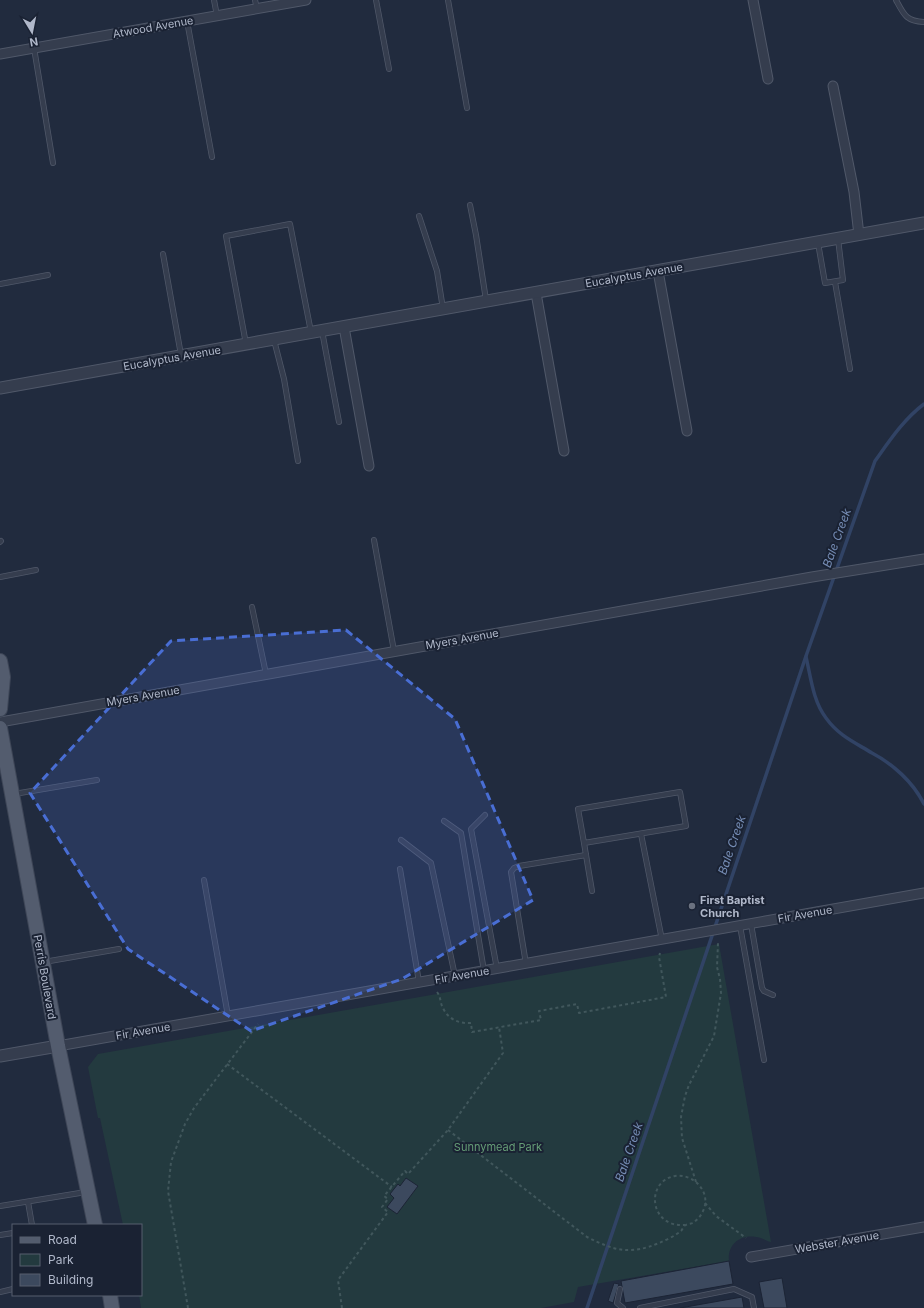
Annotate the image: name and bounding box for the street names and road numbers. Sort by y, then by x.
street label: Atwood Avenue [112,13,194,41]
street label: Eucalyptus Avenue [584,260,684,290]
street label: Eucalyptus Avenue [122,343,222,373]
street label: Myers Avenue [424,626,500,652]
street label: Myers Avenue [105,683,181,709]
street label: Fir Avenue [777,902,833,926]
street label: Perris Boulevard [31,934,59,1020]
street label: Fir Avenue [434,963,490,987]
street label: Fir Avenue [115,1019,171,1043]
street label: Webster Avenue [794,1228,880,1256]

